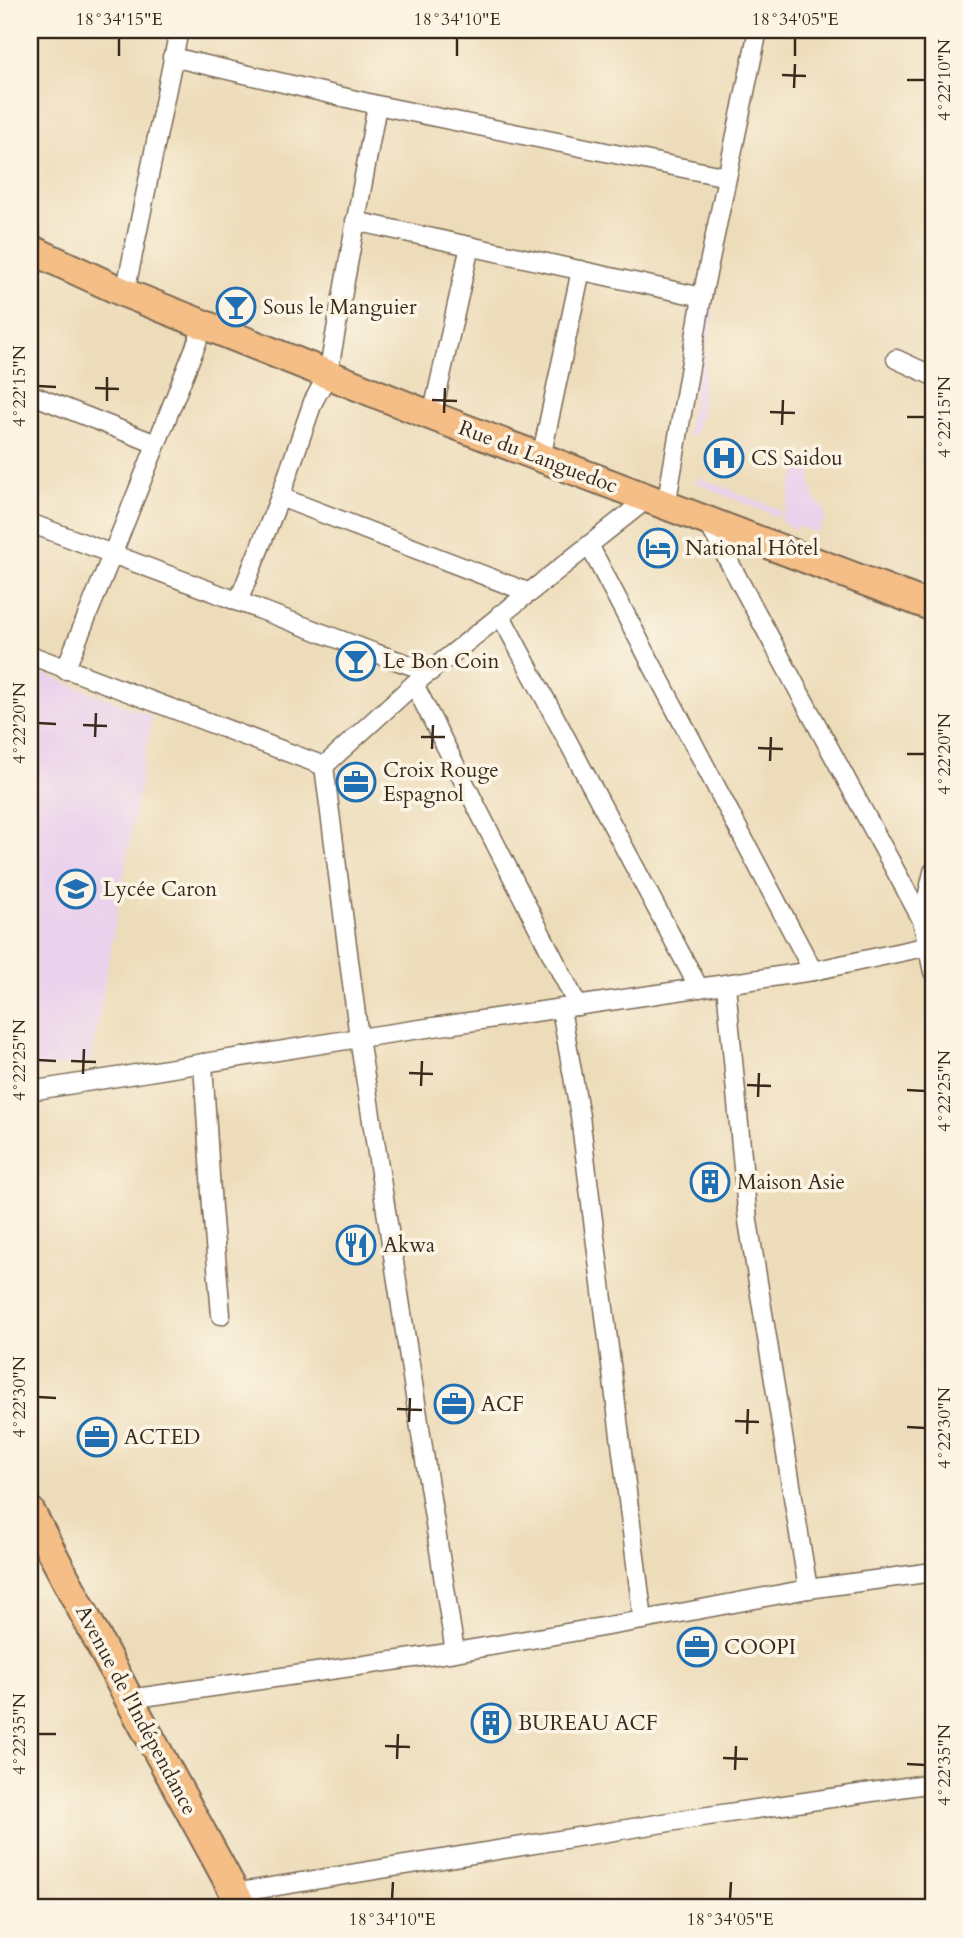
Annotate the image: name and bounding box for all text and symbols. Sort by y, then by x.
text: 18°34'15"E [75,7,163,32]
text: 18°34'10"E [413,7,501,32]
text: 18°34'05"E [751,7,839,32]
text: 4°22'10"N [932,38,957,121]
bar icon: Sous le Manguier [215,286,257,328]
place label: Sous le Manguier [263,293,417,322]
text: 4°22'15"N [7,344,32,427]
text: 4°22'15"N [932,375,957,458]
street label: Rue du Languedoc [454,413,622,501]
hospital icon: CS Saidou [703,437,745,479]
place label: CS Saidou [751,444,843,473]
hotel icon: National Hôtel [637,527,679,569]
place label: National Hôtel [685,534,818,563]
bar icon: Le Bon Coin [335,640,377,682]
place label: Le Bon Coin [383,647,499,676]
text: 4°22'20"N [7,681,32,764]
text: 4°22'20"N [932,712,957,795]
place label: Croix Rouge Espagnol [383,756,499,809]
office icon: Croix Rouge Espagnol [335,761,377,803]
school or university icon: Lycée Caron [55,868,97,910]
place label: Lycée Caron [103,875,217,904]
text: 4°22'25"N [7,1018,32,1101]
text: 4°22'25"N [932,1049,957,1132]
building icon: Maison Asie [689,1161,731,1203]
place label: Maison Asie [737,1168,845,1197]
restaurant icon: Akwa [335,1224,377,1266]
place label: Akwa [383,1231,435,1260]
text: 4°22'30"N [7,1355,32,1438]
office icon: ACF [433,1383,475,1425]
text: 4°22'30"N [932,1386,957,1469]
place label: ACF [481,1390,524,1419]
office icon: ACTED [76,1416,118,1458]
place label: ACTED [124,1423,200,1452]
street label: Avenue de l'Indépendance [68,1600,204,1820]
office icon: COOPI [676,1626,718,1668]
place label: COOPI [724,1633,796,1662]
text: 4°22'35"N [7,1692,32,1775]
building icon: BUREAU ACF [470,1702,512,1744]
place label: BUREAU ACF [518,1709,658,1738]
text: 4°22'35"N [932,1723,957,1806]
text: 18°34'10"E [348,1907,436,1932]
text: 18°34'05"E [686,1907,774,1932]

